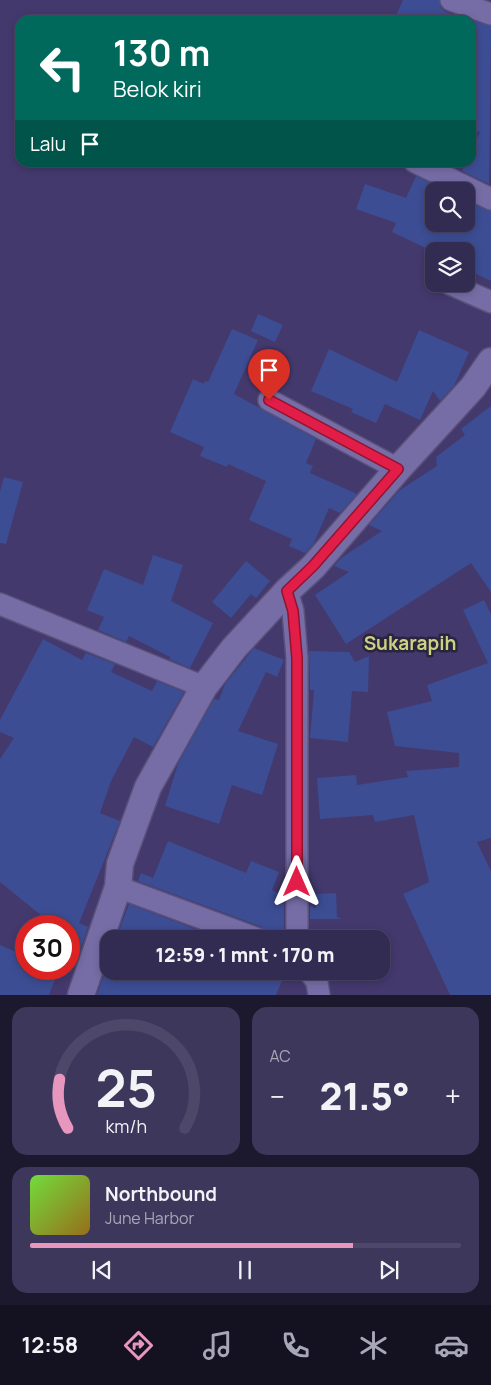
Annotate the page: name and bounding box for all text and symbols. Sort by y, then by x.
text: 130 m [113,29,210,77]
icon: left [30,35,95,100]
text: Belok kiri [113,74,202,104]
icon: arrive [76,130,104,158]
text: Lalu [30,131,66,157]
map controls [425,182,475,292]
button: search [425,182,475,232]
button: layers [425,242,475,292]
pin [248,349,290,400]
icon: arrive [255,356,283,384]
district label: Sukarapih [364,630,456,656]
position arrow [270,855,322,907]
speed limit sign: 30 [15,915,80,980]
text: 12:59 · 1 mnt · 170 m [155,942,335,968]
text: AC [270,1045,291,1067]
text: 25 [95,1052,156,1123]
text: 21.5° [320,1069,410,1121]
text: − [270,1077,285,1115]
text: + [445,1077,461,1115]
text: km/h [105,1114,147,1138]
text: Northbound [105,1181,217,1207]
text: June Harbor [105,1207,194,1229]
icon: previous [88,1256,116,1284]
icon: pause [231,1256,259,1284]
icon: next [375,1256,403,1284]
icon: directions [121,1328,156,1363]
icon: music [200,1328,235,1363]
icon: phone [278,1328,313,1363]
icon: climate [356,1328,391,1363]
icon: car [434,1328,469,1363]
text: 12:58 [22,1330,78,1360]

